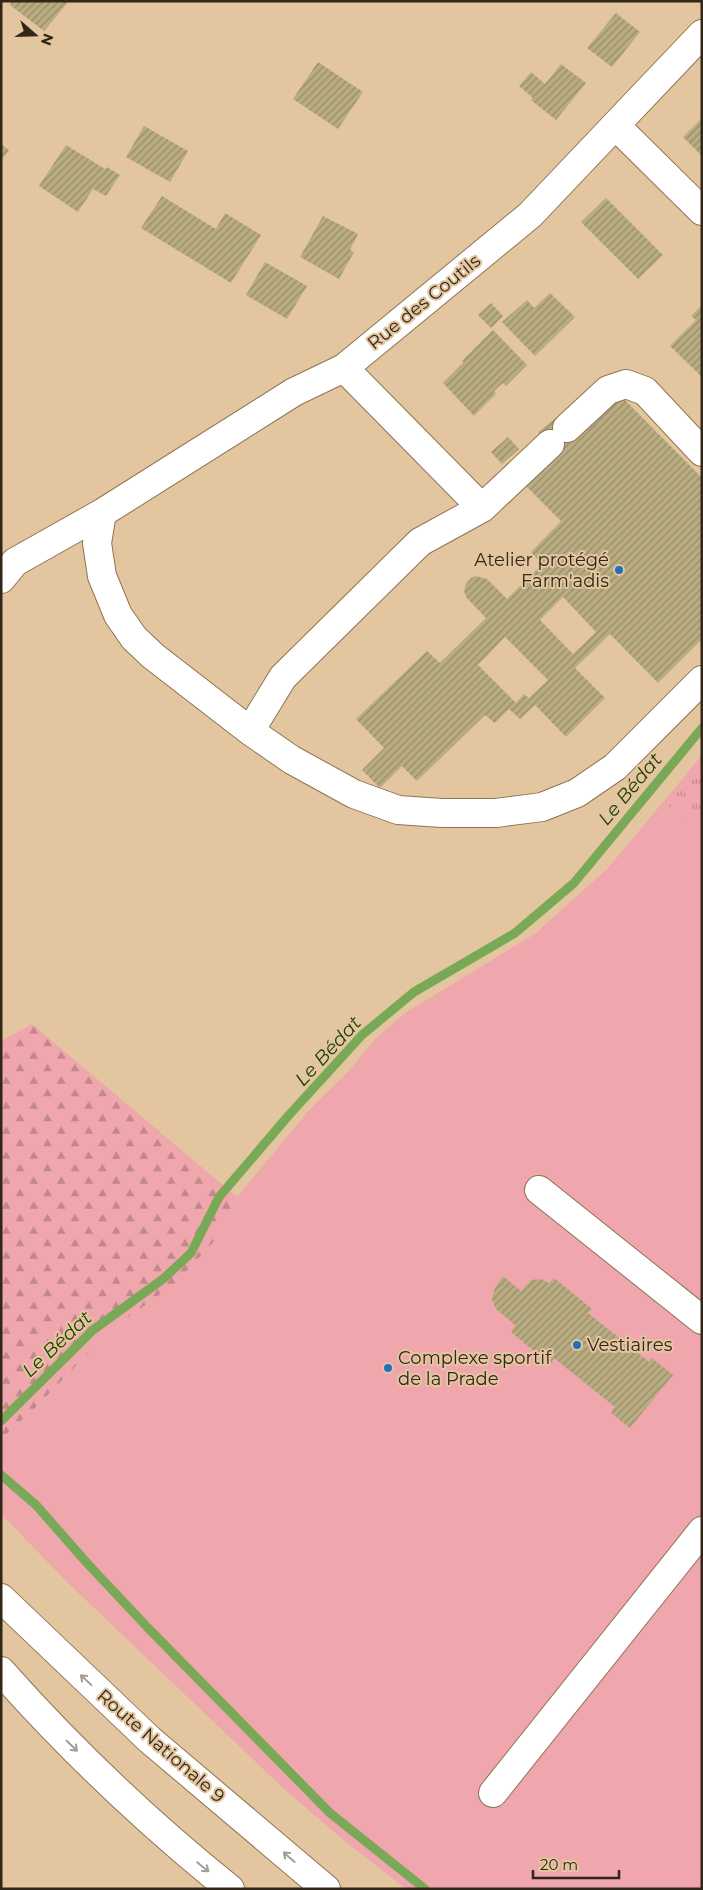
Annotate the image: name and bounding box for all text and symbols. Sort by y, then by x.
north arrow [10,10,60,60]
text: N [37,31,58,48]
street label: Rue des Coutils [363,250,485,354]
place label: Atelier protégé Farm'adis [474,549,609,592]
marker: Atelier protégé Farm'adis [613,564,625,576]
water label: Le Bédat [593,748,667,830]
water label: Le Bédat [290,1011,366,1091]
water label: Le Bédat [17,1306,97,1382]
place label: Vestiaires [587,1334,673,1356]
marker: Vestiaires [571,1339,583,1351]
place label: Complexe sportif de la Prade [398,1347,552,1390]
marker: Complexe sportif de la Prade [382,1362,394,1374]
one-way arrow [80,1674,93,1686]
street label: Route Nationale 9 [93,1685,229,1807]
one-way arrow [66,1740,78,1752]
scale bar [533,1848,619,1880]
one-way arrow [283,1852,296,1863]
text: 20 m [540,1855,578,1874]
one-way arrow [196,1861,209,1872]

